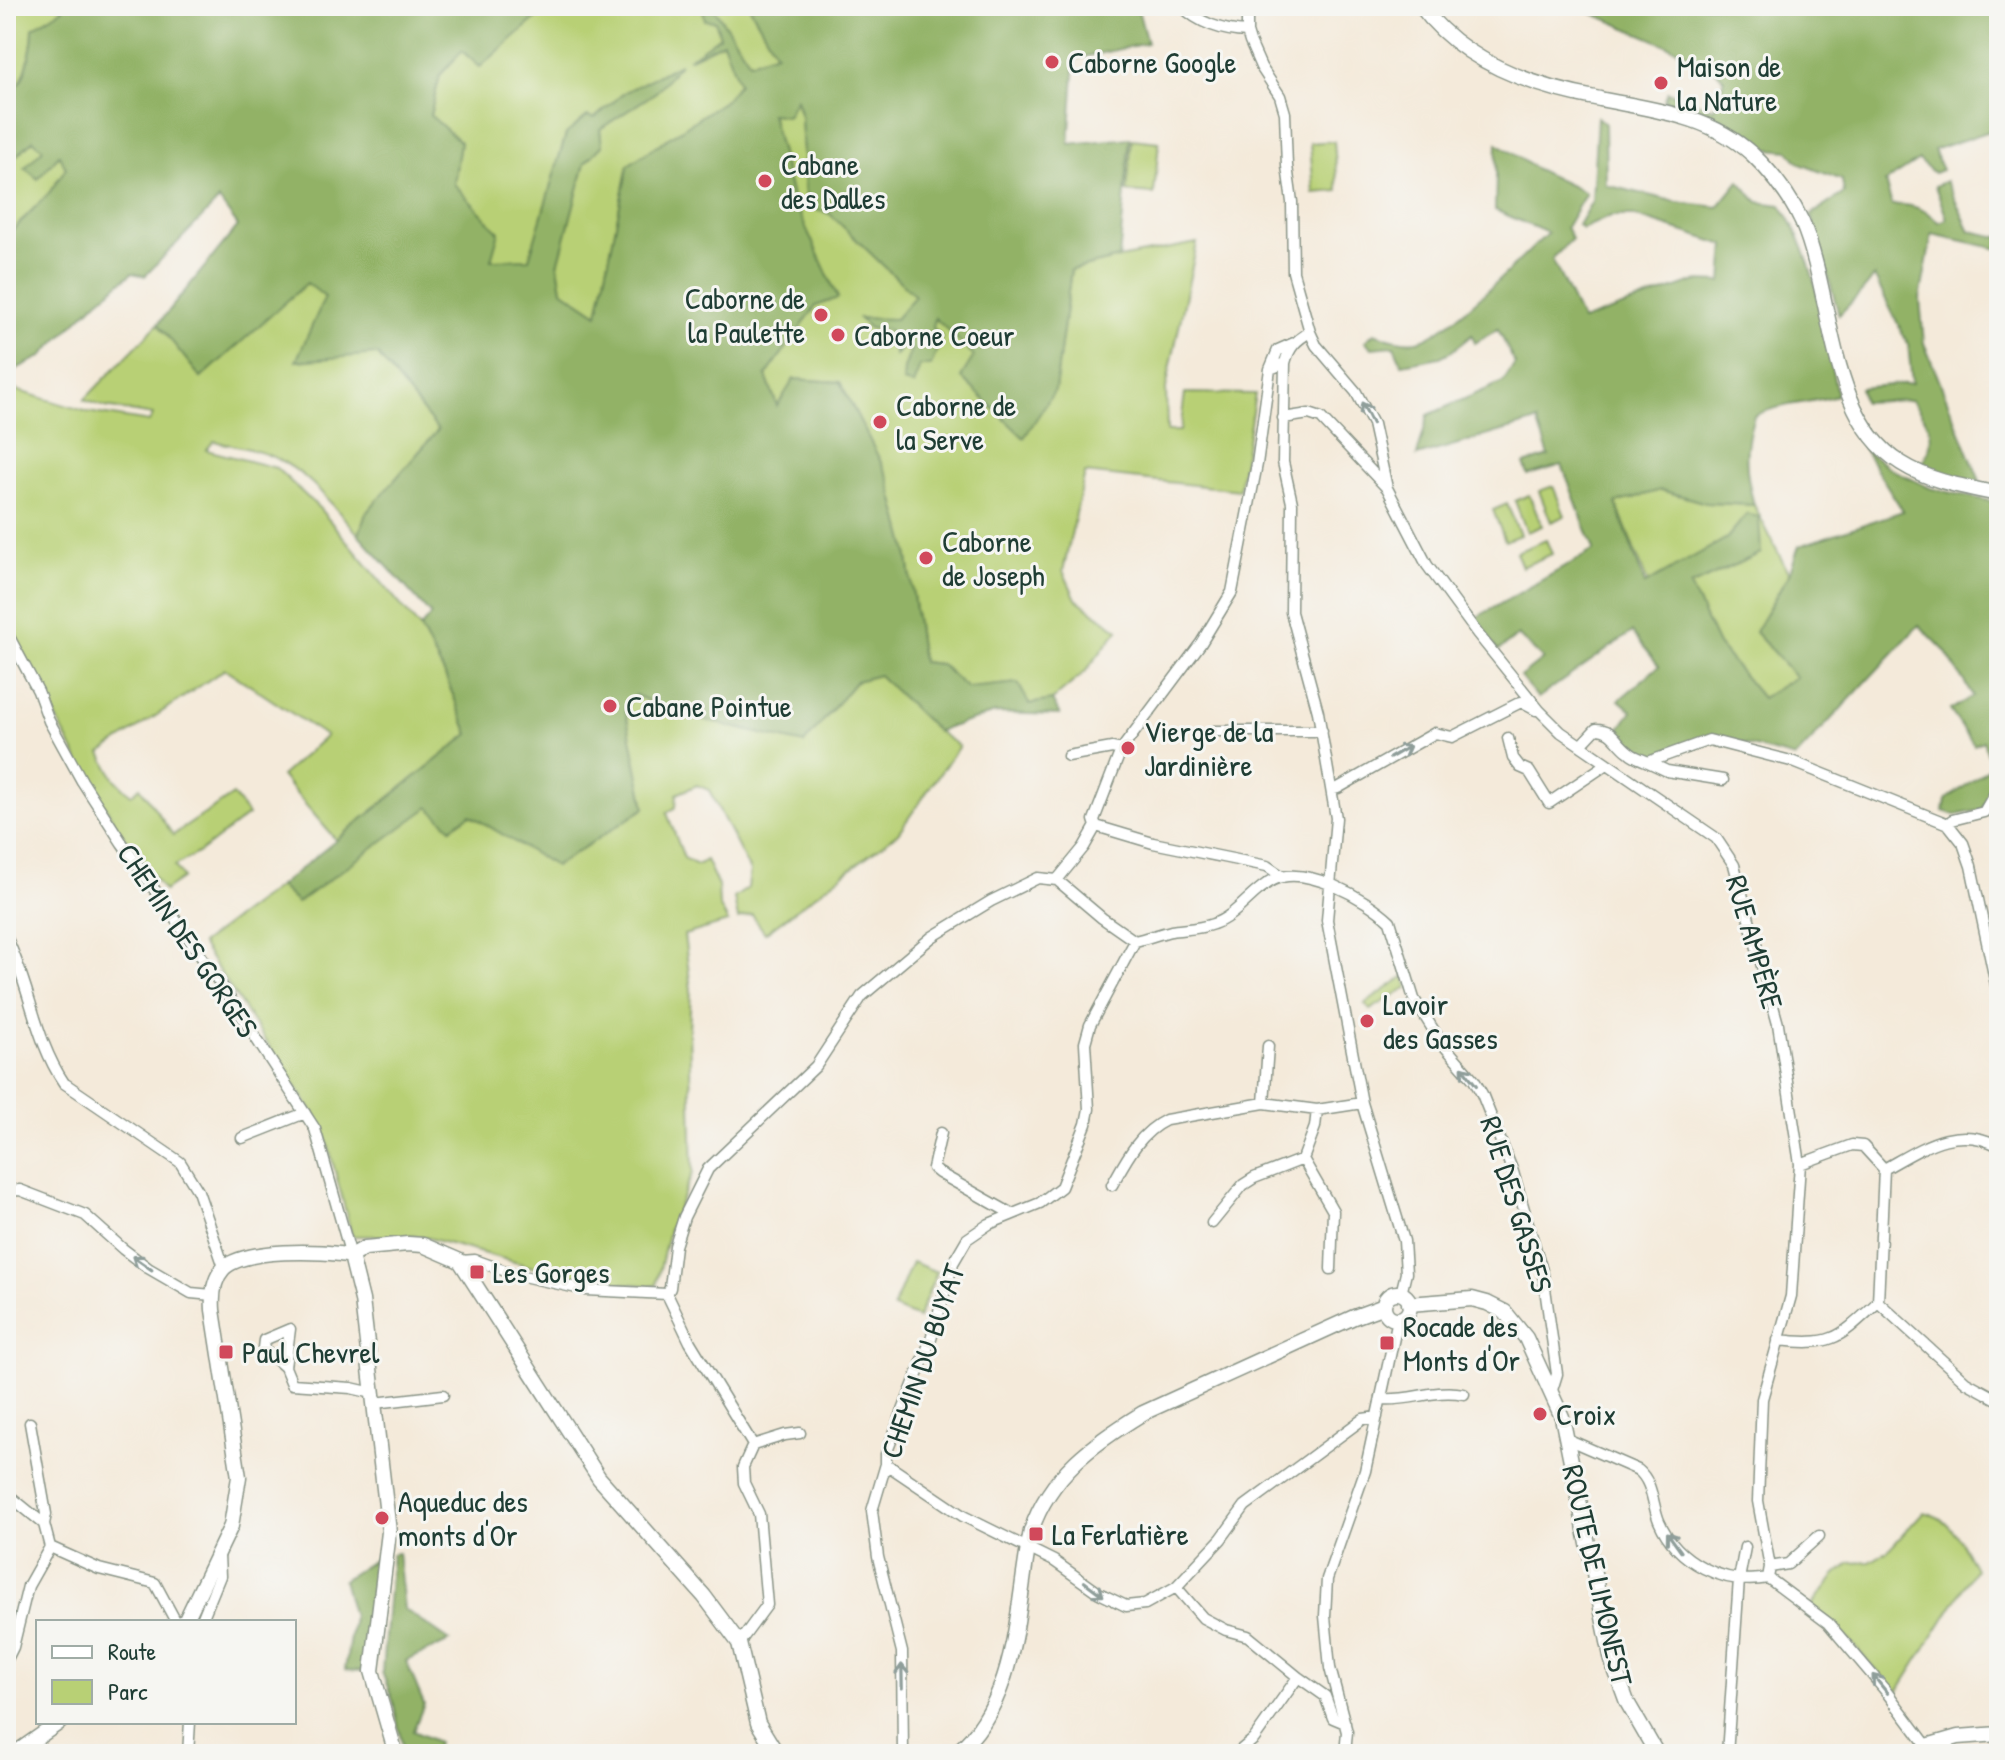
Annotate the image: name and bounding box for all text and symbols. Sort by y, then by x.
place label: Caborne Google [1068,42,1237,82]
place label: Maison de la Nature [1677,46,1781,120]
marker: Caborne Google [1043,53,1061,71]
marker: Maison de la Nature [1652,74,1670,92]
place label: Cabane des Dalles [781,144,886,218]
marker: Cabane des Dalles [756,172,774,190]
place label: Caborne de la Paulette [685,278,805,352]
marker: Caborne de la Paulette [812,306,830,324]
place label: Caborne Coeur [854,315,1015,355]
marker: Caborne Coeur [829,326,847,344]
place label: Caborne de la Serve [896,385,1016,459]
one-way arrow [1359,402,1375,426]
marker: Caborne de la Serve [871,413,889,431]
place label: Caborne de Joseph [942,521,1045,595]
marker: Caborne de Joseph [917,549,935,567]
place label: Cabane Pointue [626,686,792,726]
marker: Cabane Pointue [601,697,619,715]
place label: Vierge de la Jardinière [1144,711,1274,785]
marker: Vierge de la Jardinière [1119,739,1137,757]
one-way arrow [1388,744,1412,760]
street label: CHEMIN DES GORGES [108,835,268,1045]
street label: RUE AMPÈRE [1717,870,1793,1014]
place label: Lavoir des Gasses [1383,984,1498,1058]
marker: Lavoir des Gasses [1358,1012,1376,1030]
one-way arrow [1461,1066,1478,1087]
street label: RUE DES GASSES [1471,1111,1563,1297]
place label: Les Gorges [493,1252,609,1292]
one-way arrow [132,1255,154,1271]
street label: CHEMIN DU BUYAT [870,1258,974,1463]
marker: Les Gorges [468,1263,486,1281]
place label: Rocade des Monts d'Or [1403,1306,1521,1380]
place label: Paul Chevrel [242,1332,380,1372]
marker: Rocade des Monts d'Or [1378,1334,1396,1352]
marker: Paul Chevrel [217,1343,235,1361]
place label: Croix [1556,1394,1616,1434]
marker: Croix [1531,1405,1549,1423]
street label: ROUTE DE LIMONEST [1553,1461,1643,1690]
place label: Aqueduc des monts d'Or [398,1481,528,1555]
marker: Aqueduc des monts d'Or [373,1509,391,1527]
place label: La Ferlatière [1052,1514,1189,1554]
marker: La Ferlatière [1027,1525,1045,1543]
one-way arrow [1665,1532,1682,1554]
one-way arrow [1083,1580,1104,1597]
legend [36,1620,296,1724]
text: Route [108,1635,156,1667]
one-way arrow [894,1663,910,1690]
one-way arrow [1871,1674,1889,1695]
text: Parc [108,1675,148,1707]

